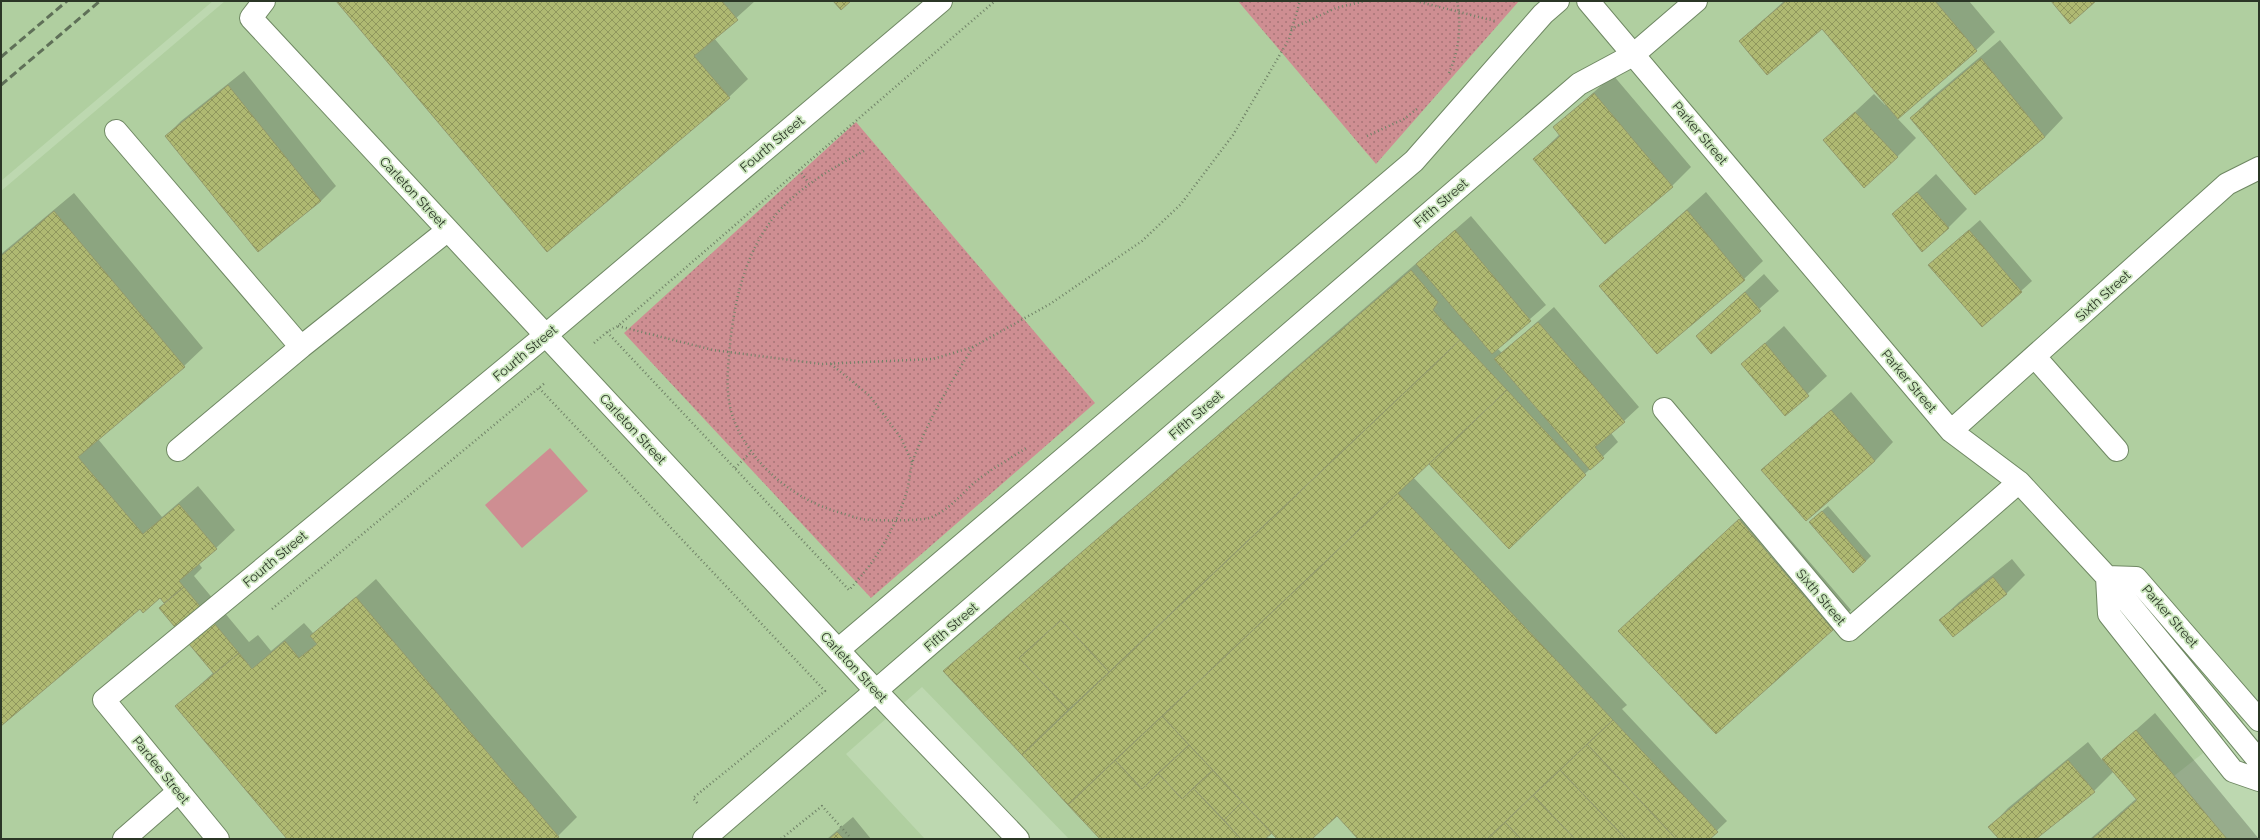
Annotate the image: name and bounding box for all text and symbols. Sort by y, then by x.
street label: Parker Street [1669,99,1731,168]
street label: Fourth Street [737,113,807,175]
street label: Carleton Street [377,154,450,231]
street label: Fifth Street [1411,175,1471,230]
street label: Sixth Street [2072,267,2134,325]
street label: Fourth Street [490,322,560,384]
street label: Parker Street [1878,347,1940,416]
street label: Fifth Street [1166,387,1226,442]
street label: Carleton Street [597,391,670,468]
street label: Fourth Street [240,528,310,590]
street label: Sixth Street [1793,566,1849,629]
street label: Parker Street [2139,582,2201,651]
street label: Fifth Street [921,599,981,654]
street label: Carleton Street [818,629,891,706]
street label: Pardee Street [129,733,193,807]

